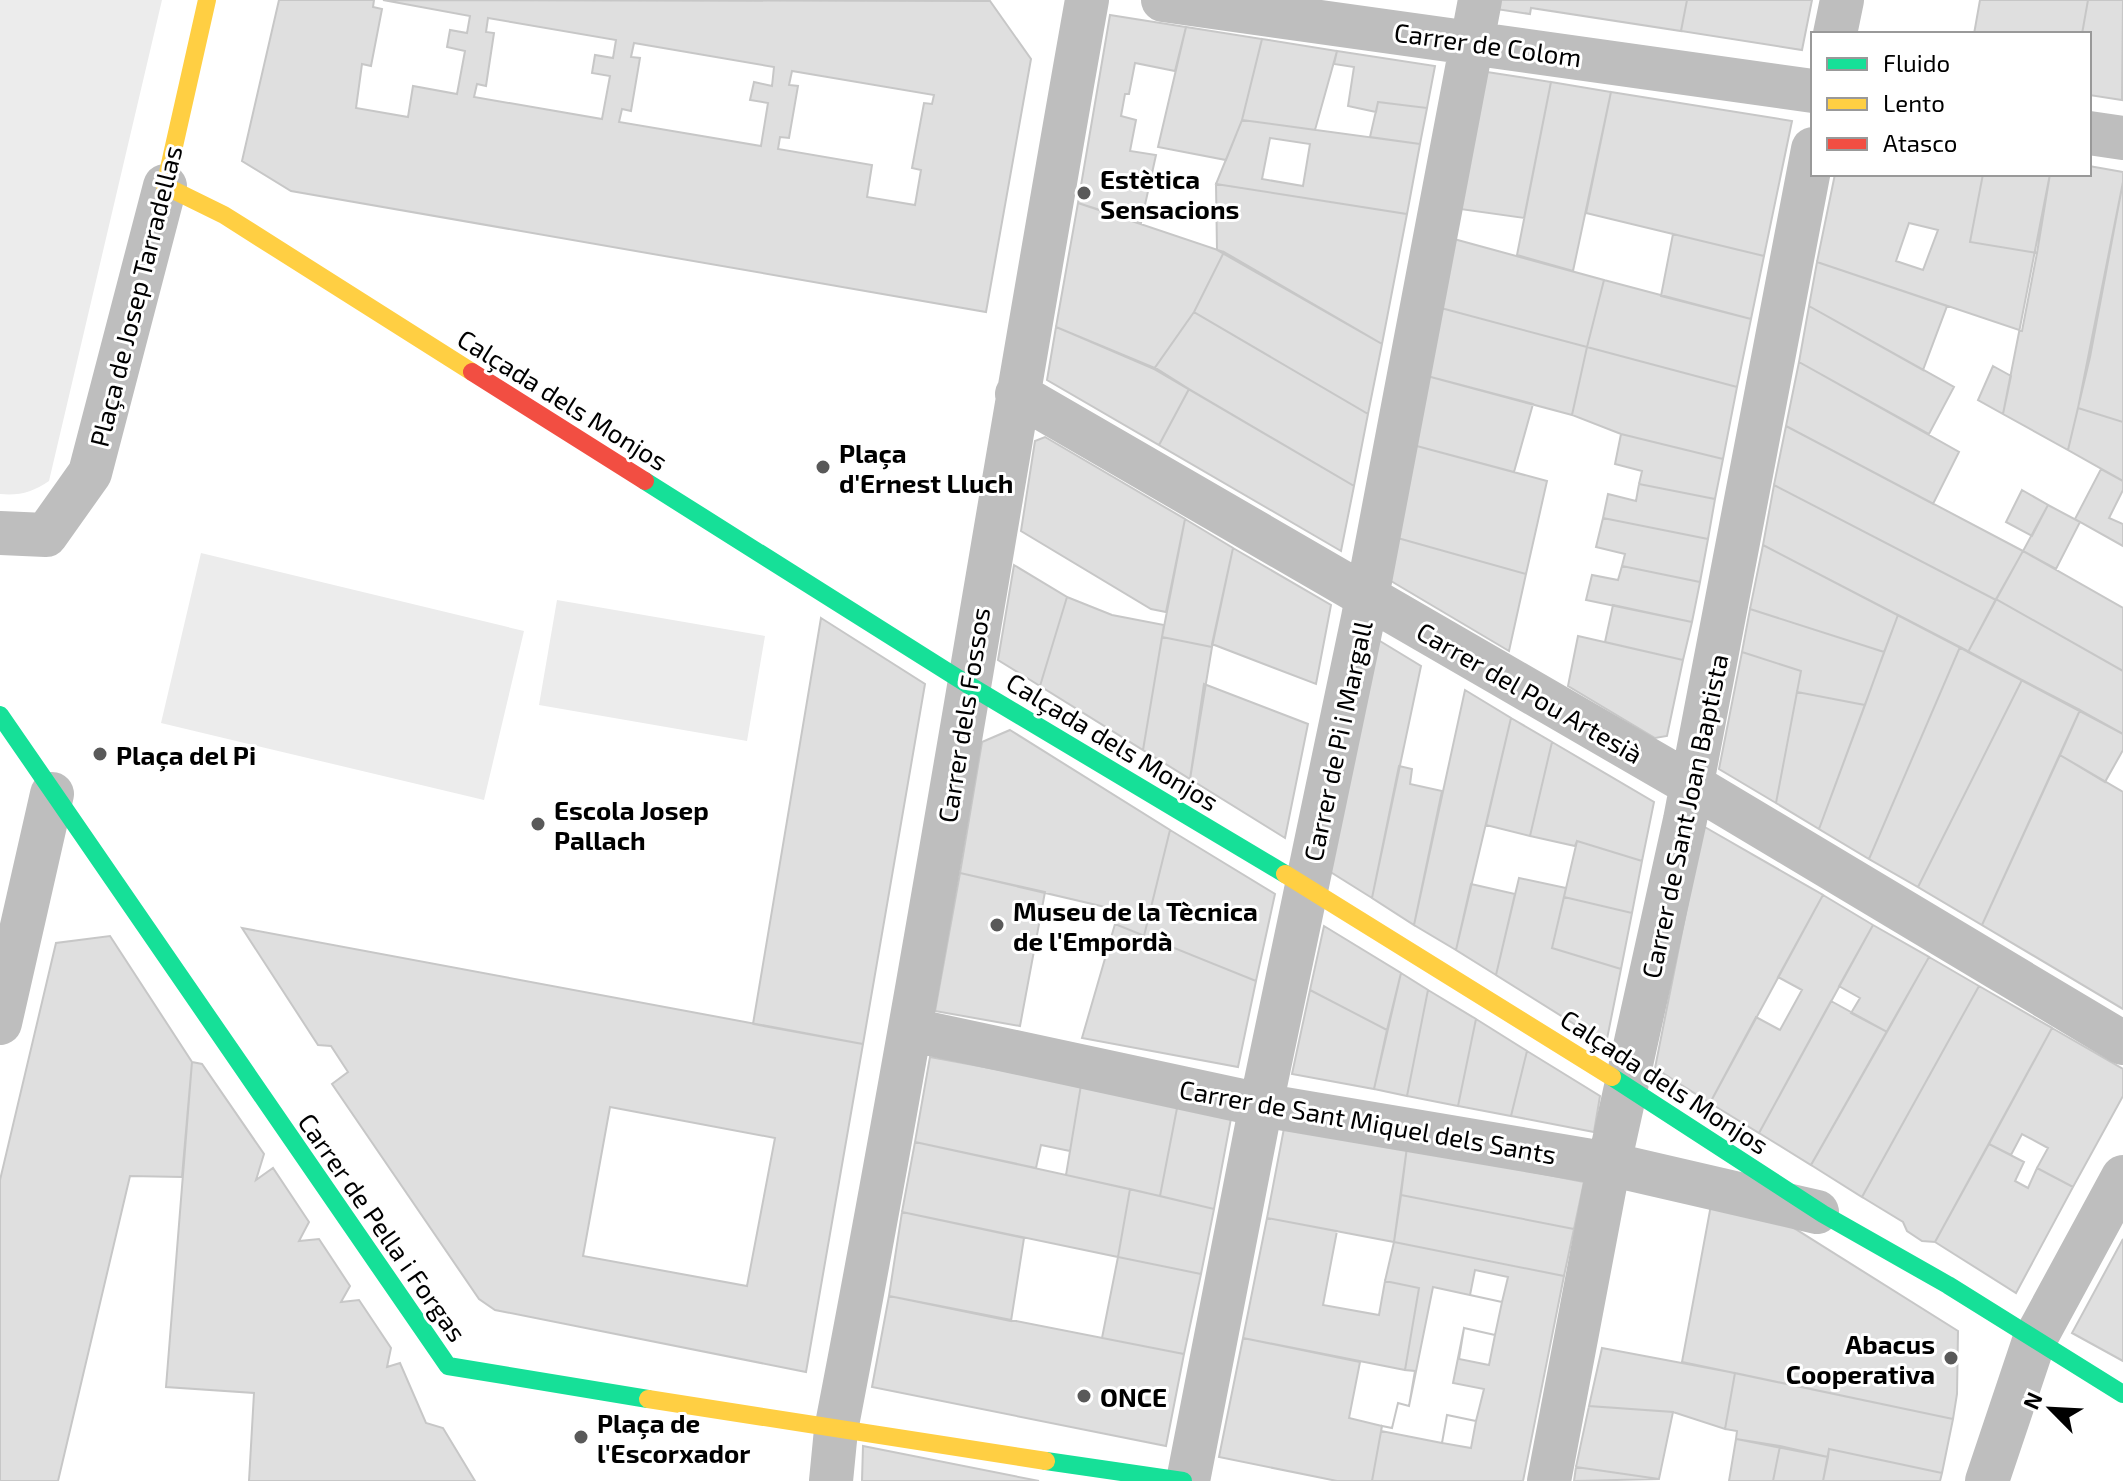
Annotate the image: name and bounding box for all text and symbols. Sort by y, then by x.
street label: Carrer de Colom [1392,16,1584,72]
legend [1811,32,2091,176]
text: Fluido [1883,48,1950,77]
text: Lento [1883,88,1945,117]
text: Atasco [1883,128,1957,157]
street label: Plaça de Josep Tarradellas [83,142,189,450]
place label: Estètica Sensacions [1100,163,1239,224]
marker: Estètica Sensacions [1075,184,1093,202]
street label: Calçada dels Monjos [451,322,674,478]
place label: Plaça d'Ernest Lluch [839,437,1013,498]
marker: Plaça d'Ernest Lluch [814,458,832,476]
street label: Carrer dels Fossos [931,605,995,825]
street label: Carrer del Pou Artesià [1412,615,1648,769]
street label: Carrer de Pi i Margall [1296,618,1378,864]
street label: Carrer de Sant Joan Baptista [1634,651,1734,981]
street label: Calçada dels Monjos [1000,666,1224,818]
place label: Plaça del Pi [116,739,256,772]
marker: Plaça del Pi [91,745,109,763]
place label: Escola Josep Pallach [554,794,709,855]
marker: Escola Josep Pallach [529,815,547,833]
place label: Museu de la Tècnica de l'Empordà [1013,895,1258,956]
marker: Museu de la Tècnica de l'Empordà [988,916,1006,934]
street label: Calçada dels Monjos [1554,1002,1775,1161]
street label: Carrer de Sant Miquel dels Sants [1177,1073,1559,1169]
street label: Carrer de Pella i Forgas [292,1107,474,1347]
place label: Abacus Cooperativa [1786,1328,1935,1389]
marker: Abacus Cooperativa [1942,1349,1960,1367]
north arrow [2011,1369,2091,1449]
place label: ONCE [1100,1381,1167,1412]
marker: ONCE [1075,1387,1093,1405]
text: N [2017,1388,2047,1413]
place label: Plaça de l'Escorxador [597,1407,750,1468]
marker: Plaça de l'Escorxador [572,1428,590,1446]

